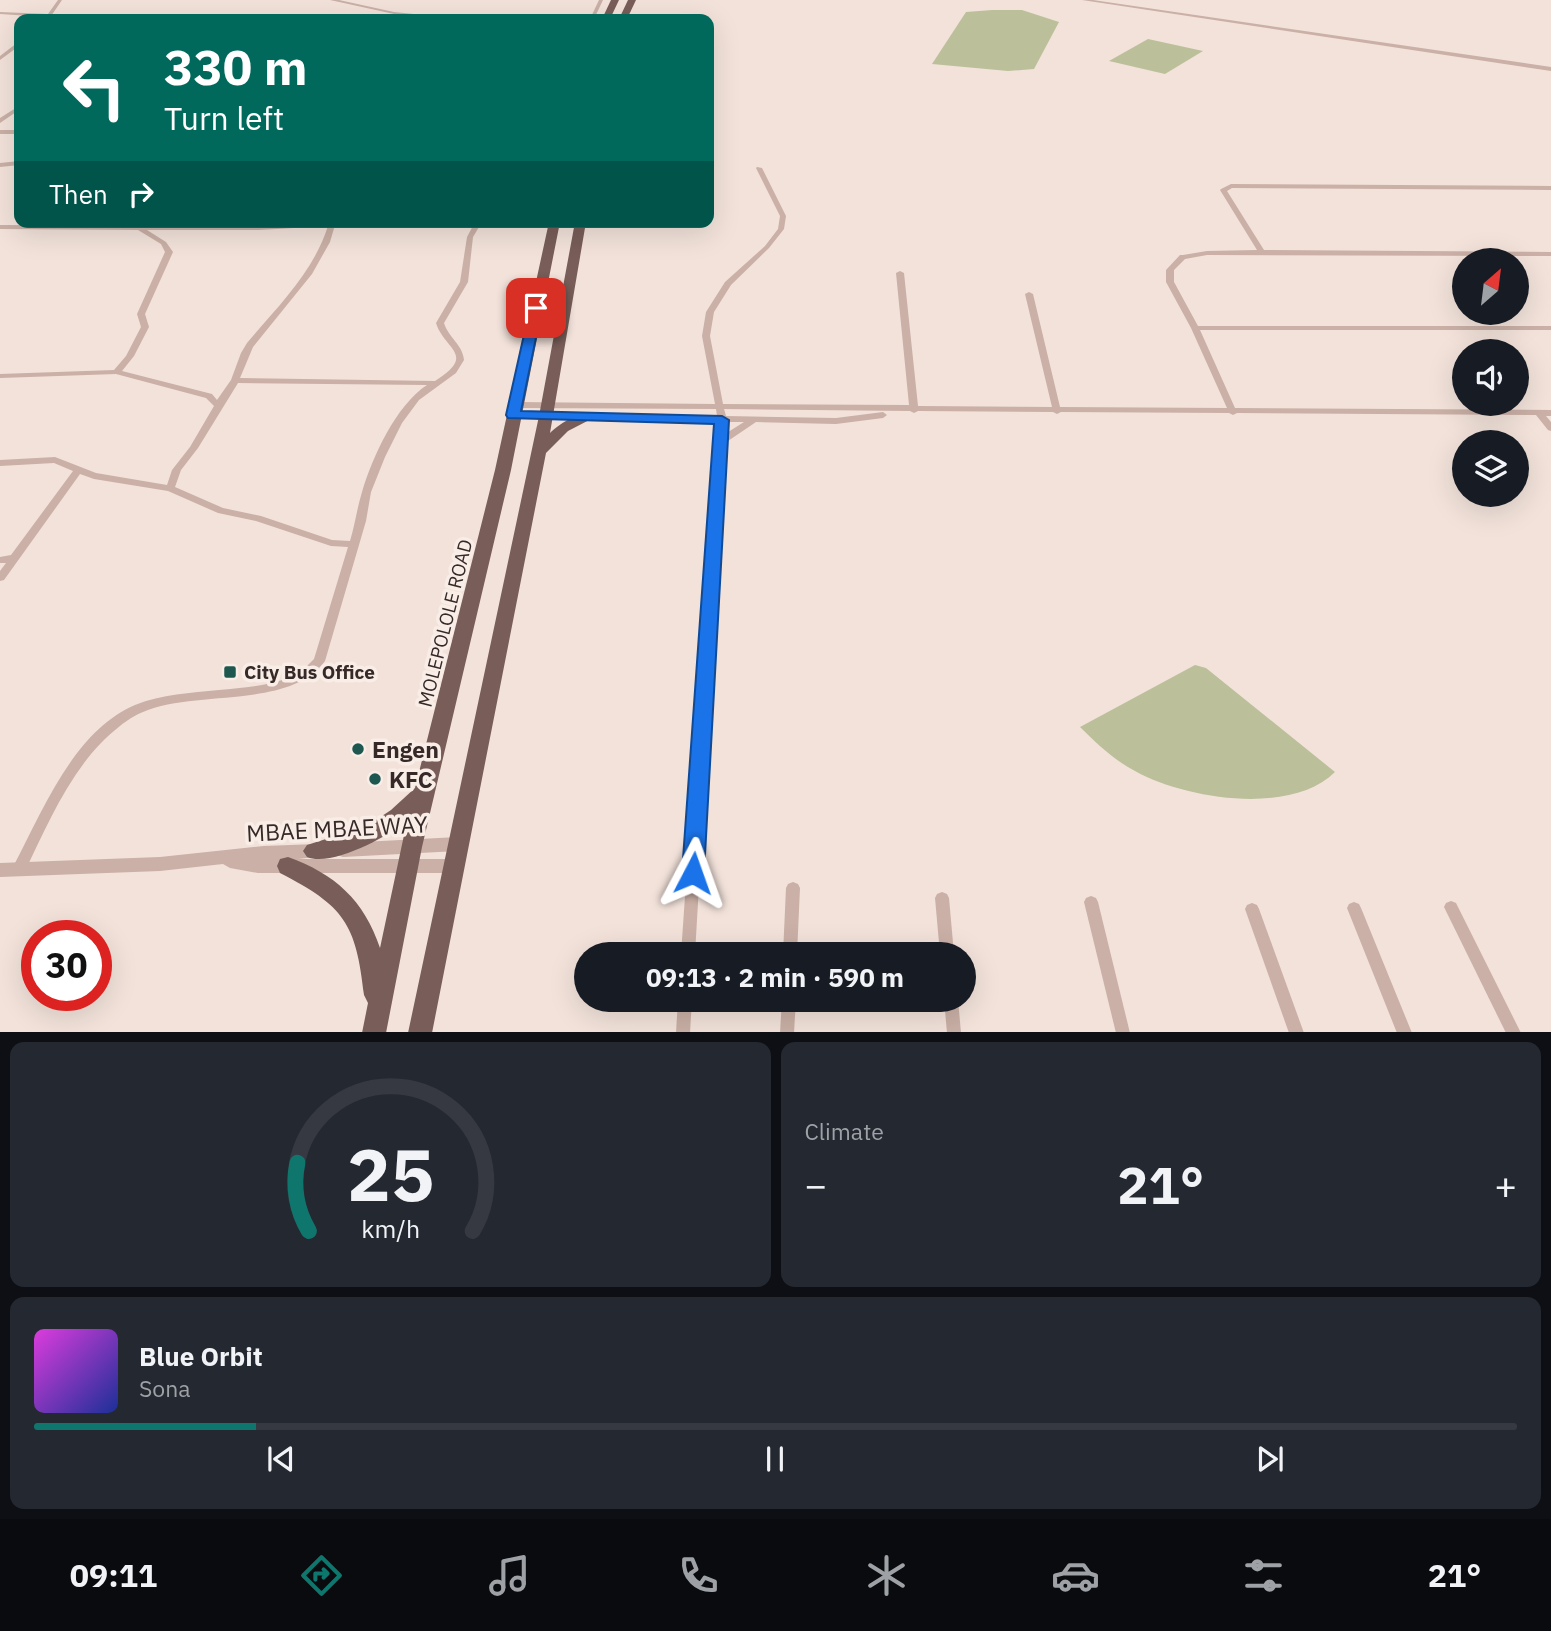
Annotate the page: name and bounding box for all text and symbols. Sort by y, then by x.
text: 330 m [164,35,308,98]
icon: left [49,42,140,133]
text: Turn left [164,97,284,139]
icon: right [122,175,160,213]
text: Then [49,177,108,211]
north arrow [1452,248,1530,326]
map controls [1452,248,1529,507]
pin [506,278,566,338]
icon: arrive [517,289,555,327]
button: sound [1452,339,1529,416]
button: layers [1452,430,1529,507]
street label: MOLEPOLOLE ROAD [413,537,477,709]
place label: City Bus Office [244,660,375,684]
marker: City Bus Office [222,664,238,680]
place label: Engen [372,734,439,764]
marker: Engen [350,741,366,757]
place label: KFC [389,764,433,794]
marker: KFC [367,771,383,787]
street label: MBAE MBAE WAY [246,808,429,848]
position arrow [656,836,730,910]
speed limit sign: 30 [21,920,112,1011]
text: 09:13 · 2 min · 590 m [646,960,904,994]
text: Climate [805,1116,884,1146]
text: 25 [347,1126,434,1221]
text: 21° [1117,1151,1204,1218]
text: − [805,1160,827,1209]
text: + [1494,1160,1517,1209]
text: km/h [361,1211,420,1244]
text: Blue Orbit [139,1339,263,1373]
text: Sona [139,1373,191,1403]
icon: previous [262,1440,300,1478]
icon: pause [756,1440,794,1478]
icon: next [1251,1440,1289,1478]
icon: directions [297,1551,346,1600]
icon: music [485,1551,534,1600]
icon: phone [674,1551,723,1600]
icon: climate [862,1551,911,1600]
icon: car [1051,1551,1100,1600]
icon: filters [1239,1551,1288,1600]
text: 09:11 [70,1554,157,1596]
text: 21° [1428,1554,1481,1596]

